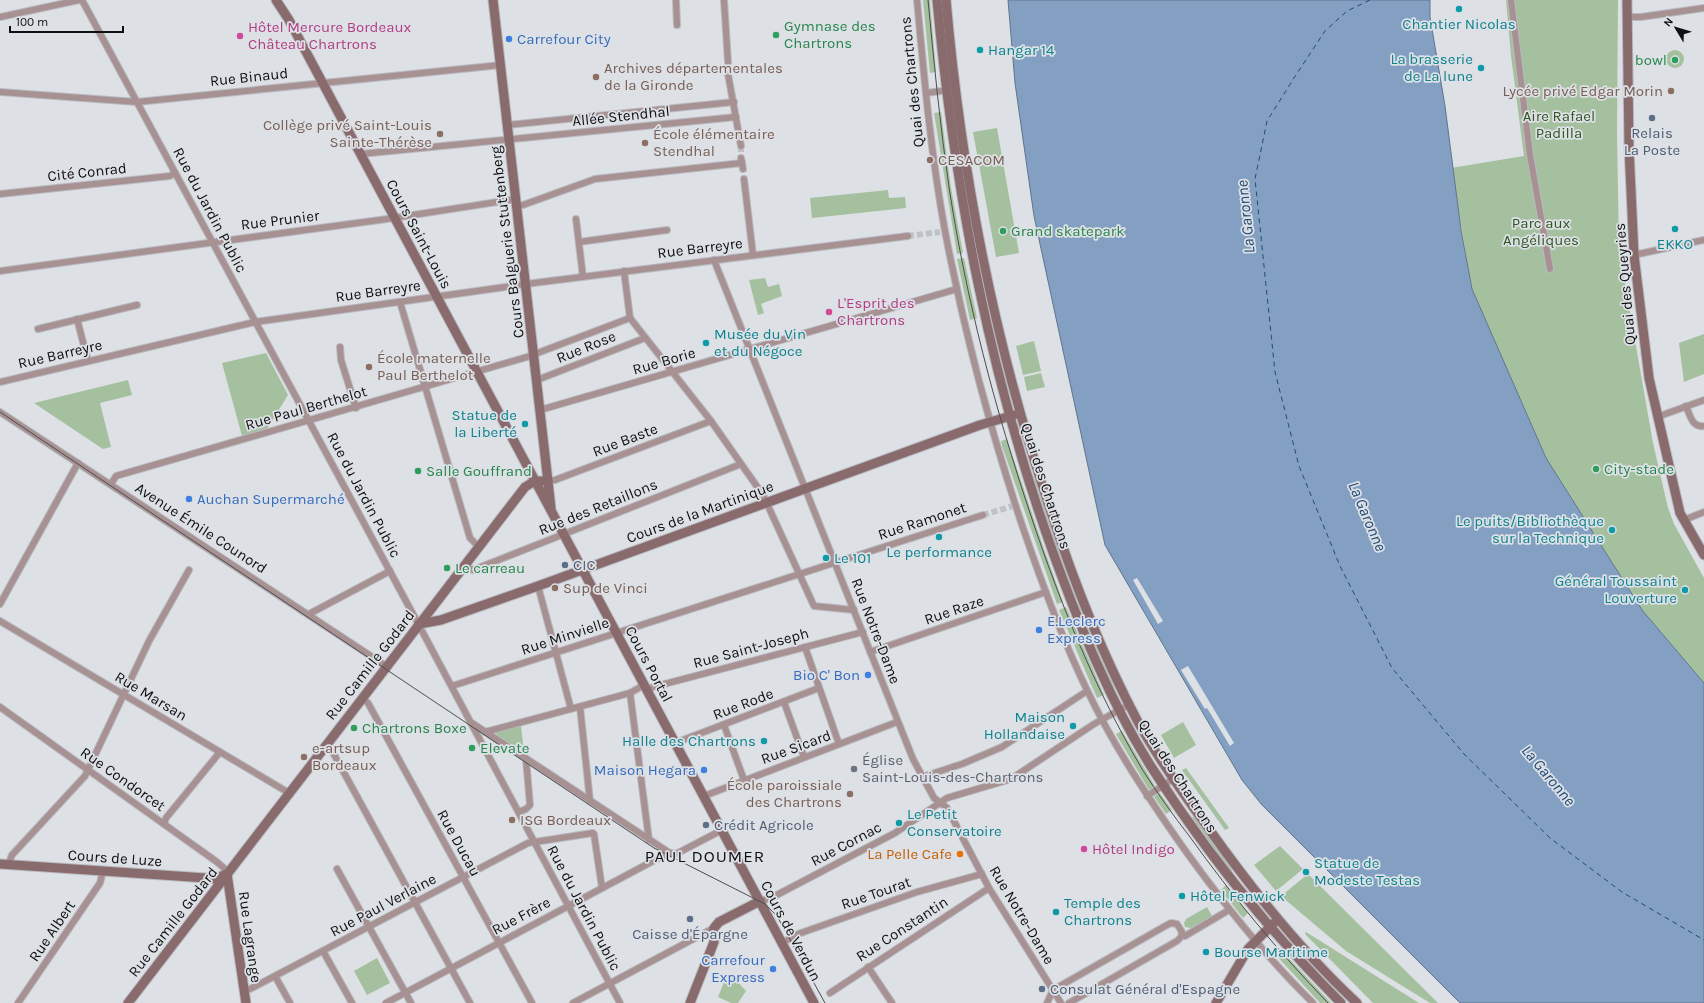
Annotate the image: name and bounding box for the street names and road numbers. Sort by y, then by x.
street label: Quai des Chartrons [896,16,928,148]
street label: Rue Binaud [209,64,289,90]
street label: Allée Stendhal [571,102,671,130]
street label: Rue du Jardin Public [169,144,251,276]
street label: Cours Balguerie Stuttenberg [486,144,528,339]
street label: Cité Conrad [46,159,128,185]
street label: Cours Saint-Louis [382,176,456,292]
street label: Rue Prunier [240,206,321,234]
street label: Quai des Queyries [1611,222,1639,346]
street label: Rue Barreyre [656,234,744,262]
street label: Rue Barreyre [334,276,422,306]
street label: Rue Rose [554,327,618,367]
street label: Rue Barreyre [16,336,104,372]
street label: Rue Borie [630,343,698,379]
street label: Rue Paul Berthelot [243,382,369,434]
street label: Rue Baste [590,419,660,461]
street label: Quai des Chartrons [1017,421,1075,551]
street label: Rue du Jardin Public [323,429,405,561]
street label: Rue des Retaillons [536,475,660,539]
street label: Cours de la Martinique [624,477,776,547]
street label: Avenue Émile Counord [132,479,270,577]
street label: Rue Ramonet [876,498,969,544]
street label: Rue Notre-Dame [848,576,904,686]
street label: Rue Raze [922,591,986,629]
street label: Rue Camille Godard [322,606,418,724]
street label: Rue Minvielle [519,613,611,659]
street label: Cours Portal [621,623,677,705]
street label: Rue Saint-Joseph [691,624,811,672]
street label: Rue Marsan [112,667,190,725]
street label: Rue Rode [710,684,776,724]
street label: Quai des Chartrons [1135,716,1221,836]
street label: Rue Sicard [758,726,834,768]
street label: Rue Condorcet [77,743,169,815]
street label: Rue Ducau [433,806,485,880]
street label: Rue Cornac [808,818,884,870]
street label: Rue du Jardin Public [543,842,625,974]
street label: Cours de Luze [67,846,163,870]
street label: Rue Notre-Dame [985,862,1059,968]
street label: Rue Camille Godard [125,863,221,981]
street label: Rue Paul Verlaine [327,869,439,941]
street label: Rue Tourat [839,873,914,913]
street label: Cours de Verdun [757,878,825,984]
street label: Rue Lagrange [235,890,265,984]
street label: Rue Frère [489,893,553,939]
street label: Rue Constantin [853,893,951,965]
street label: Rue Albert [25,897,79,965]

